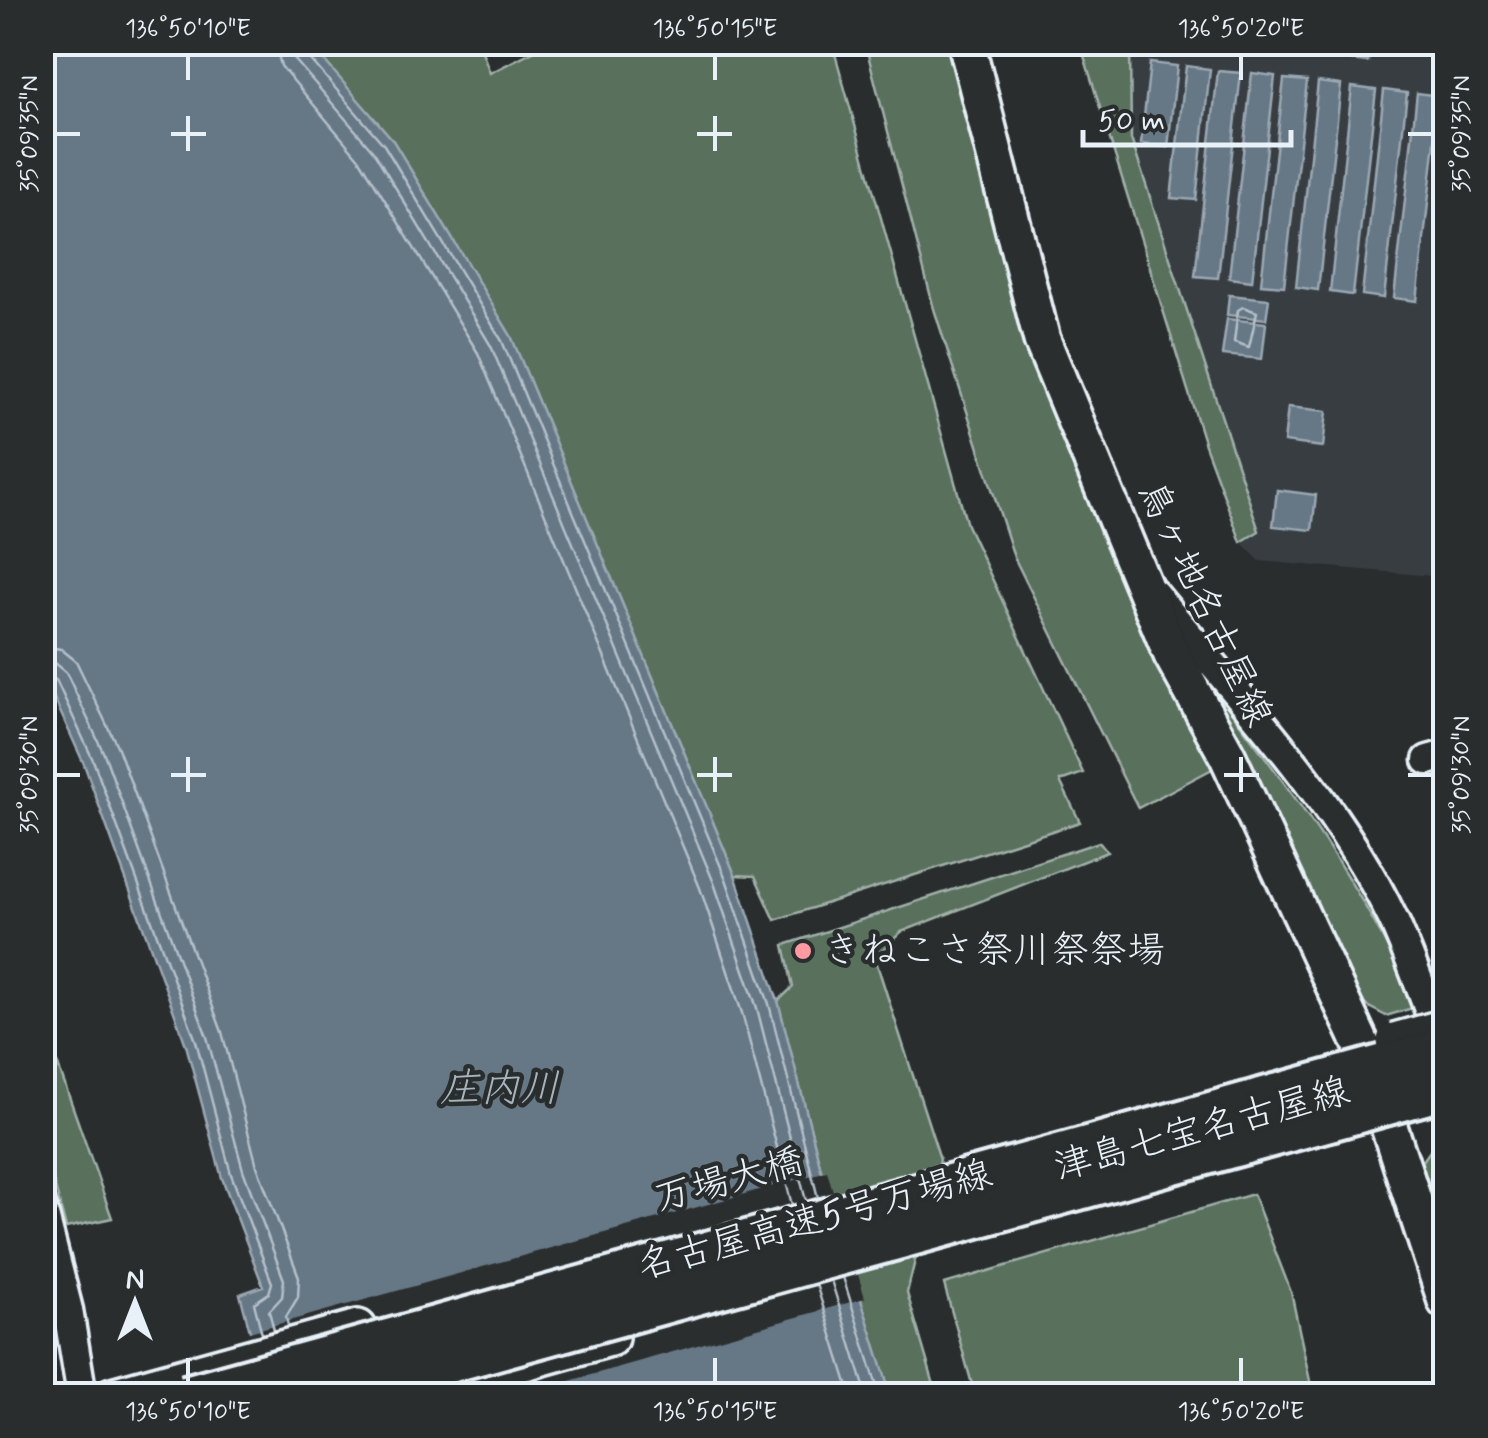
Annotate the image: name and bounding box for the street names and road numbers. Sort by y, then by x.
street label: 鳥ヶ地名古屋線 [1126,473,1282,735]
street label: 津島七宝名古屋線 [1049,1067,1355,1193]
street label: 万場大橋 [649,1138,809,1224]
street label: 名古屋高速5号万場線 [632,1150,998,1292]

